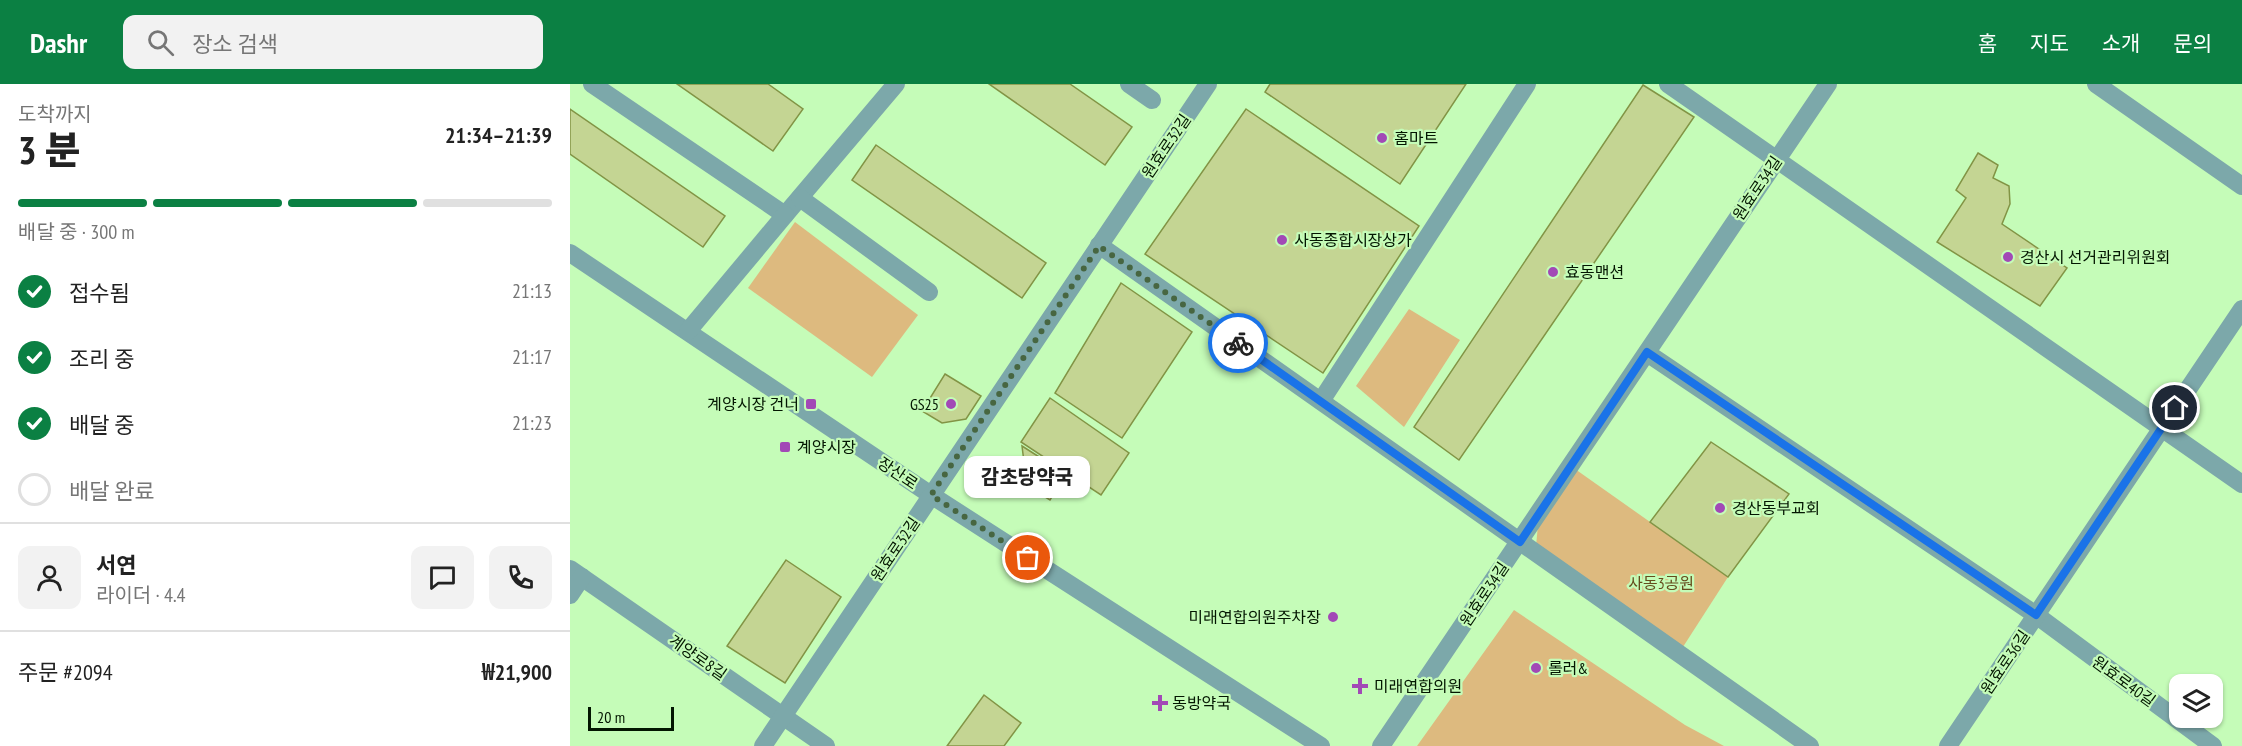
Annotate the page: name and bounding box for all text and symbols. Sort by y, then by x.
search box [123,15,543,69]
text: Dashr [30,24,87,61]
icon: search [144,26,177,59]
text: 장소 검색 [192,30,278,58]
text: 홈 [1978,30,1997,57]
text: 지도 [2030,30,2069,57]
text: 소개 [2102,30,2140,57]
text: 문의 [2173,30,2212,57]
text: 도착까지 [18,101,92,127]
street label: 원효로32길 [1137,110,1195,182]
text: 21:34–21:39 [445,121,552,149]
text: 3 분 [18,124,81,175]
place label: 홈마트 [1394,128,1438,148]
marker: 홈마트 [1375,131,1389,145]
street label: 원효로34길 [1728,152,1786,224]
text: 배달 중 · 300 m [18,219,134,245]
place label: 사동종합시장상가 [1294,230,1412,250]
marker: 사동종합시장상가 [1275,233,1289,247]
place label: 경산시 선거관리위원회 [2020,247,2171,267]
marker: 경산시 선거관리위원회 [2001,250,2015,264]
place label: 효동맨션 [1565,262,1624,282]
marker: 효동맨션 [1546,265,1560,279]
icon: check [18,275,51,308]
text: 21:13 [512,278,552,304]
text: 접수됨 [69,279,130,307]
courier [1208,313,1268,373]
icon: bike [1222,327,1255,360]
icon: check [18,341,51,374]
text: 21:17 [512,344,552,370]
text: 조리 중 [69,345,134,373]
pin [2149,382,2200,433]
icon: home [2158,391,2191,424]
place label: 계양시장 건너 [707,394,799,414]
place label: GS25 [910,394,939,414]
marker: 계양시장 건너 [804,397,818,411]
marker: GS25 [944,397,958,411]
icon: check [18,407,51,440]
text: 21:23 [512,410,552,436]
text: 배달 중 [69,411,134,439]
place label: 계양시장 [797,437,856,457]
marker: 계양시장 [778,440,792,454]
street label: 장산로 [874,452,922,494]
callout: 감초당약국 [965,456,1091,498]
text: 감초당약국 [981,464,1073,490]
text: 배달 완료 [69,477,155,505]
place label: 경산동부교회 [1732,498,1820,518]
marker: 경산동부교회 [1713,501,1727,515]
street label: 원효로32길 [866,513,924,585]
pin [1002,532,1053,583]
icon: bag [1011,541,1044,574]
button: person [18,546,81,609]
button: chat [411,546,474,609]
button: phone [489,546,552,609]
text: 서연 [96,551,136,579]
street label: 원효로34길 [1455,558,1513,630]
park label: 사동3공원 [1628,573,1694,593]
text: 라이더 · 4.4 [96,582,186,608]
place label: 미래연합의원주차장 [1189,607,1321,627]
marker: 미래연합의원주차장 [1326,610,1340,624]
street label: 원효로36길 [1976,626,2034,698]
street label: 계양로8길 [665,630,731,684]
street label: 원효로40길 [2088,651,2160,711]
text: 주문 #2094 [18,658,113,686]
text: ₩21,900 [482,658,552,686]
place label: 롤러& [1548,658,1588,678]
marker: 롤러& [1529,661,1543,675]
map controls [2169,674,2223,728]
button: layers [2169,674,2223,728]
place label: 미래연합의원 [1374,676,1462,696]
marker: 미래연합의원 [1351,677,1369,695]
place label: 동방약국 [1172,693,1231,713]
marker: 동방약국 [1153,696,1167,710]
scale bar [588,704,674,732]
text: 20 m [597,707,625,727]

